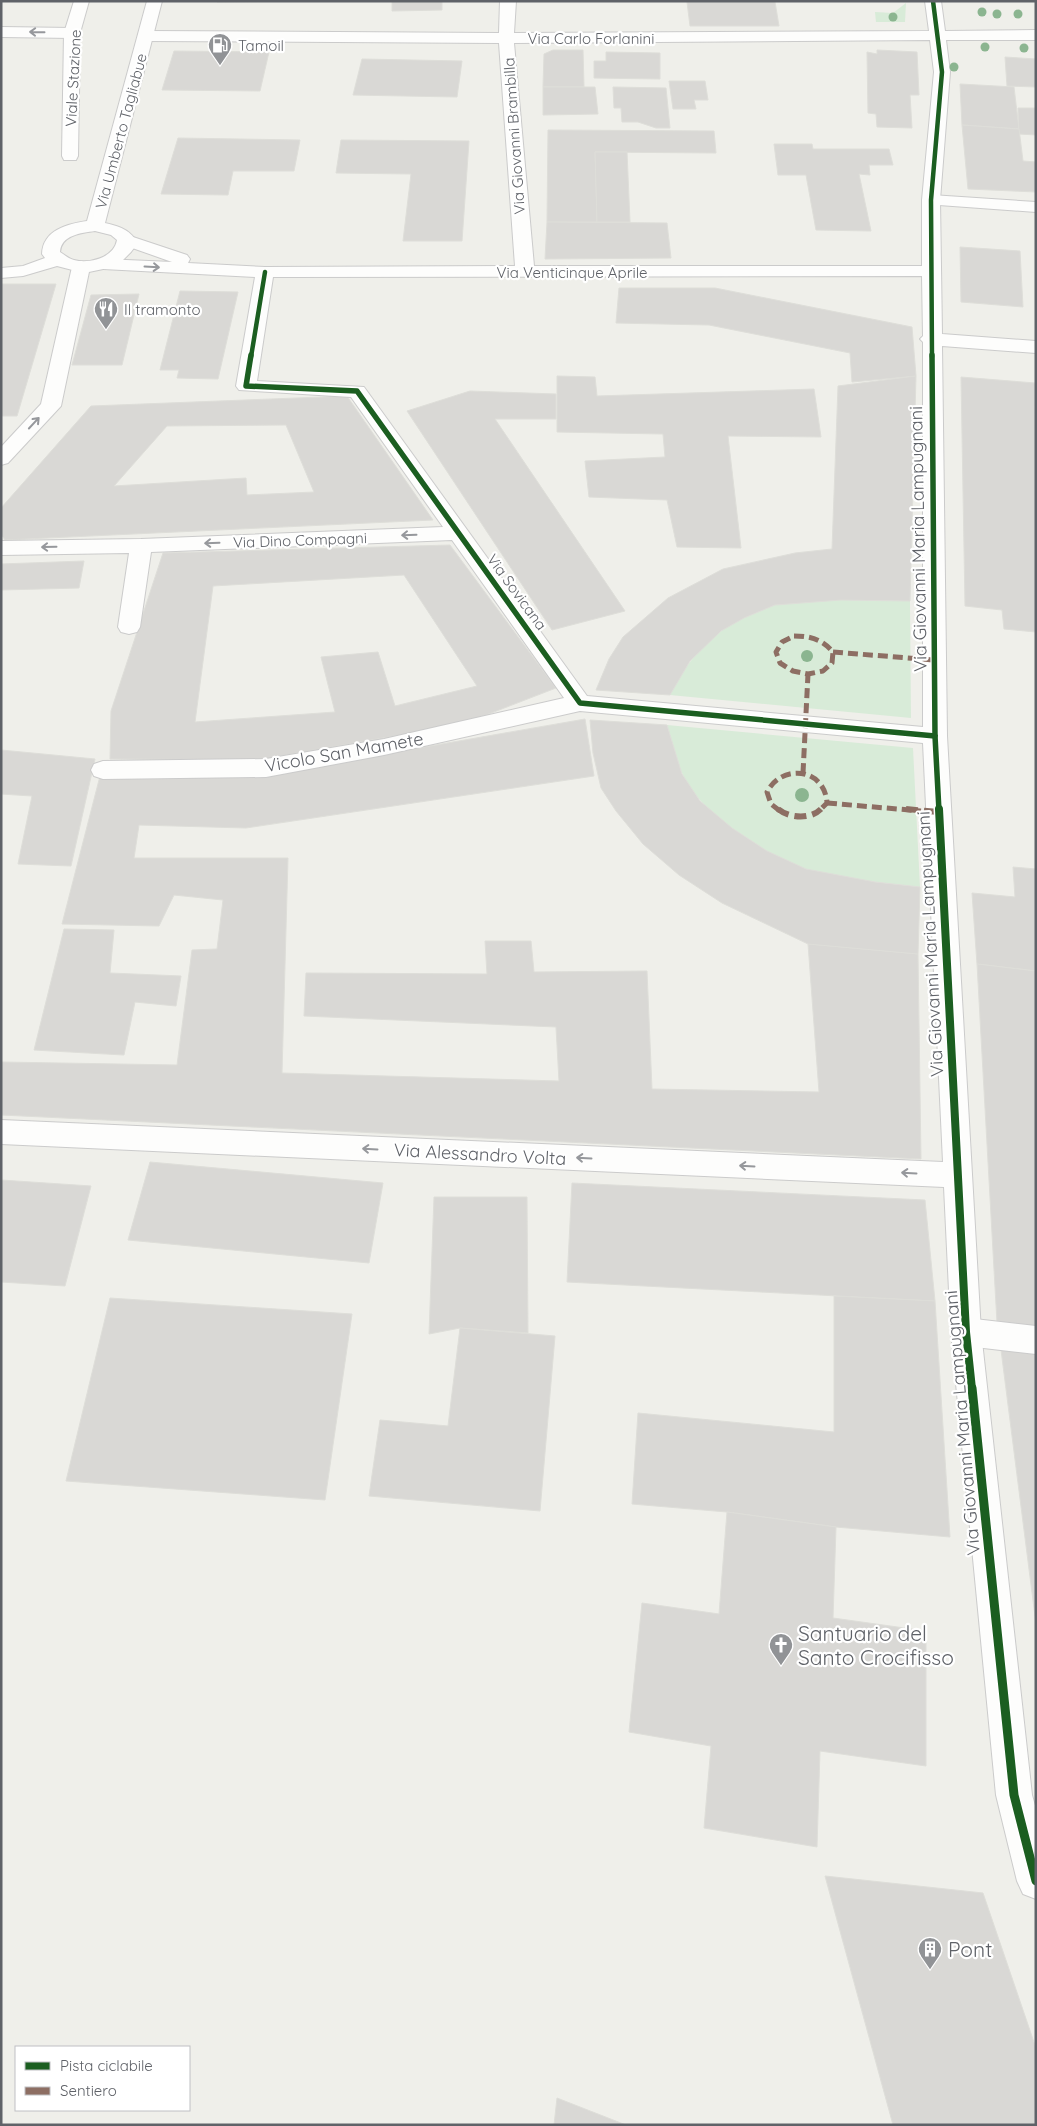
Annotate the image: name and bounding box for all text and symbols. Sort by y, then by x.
one-way arrow [29,28,45,37]
street label: Viale Stazione [61,29,85,127]
street label: Via Carlo Forlanini [528,29,654,48]
fuel station icon: Tamoil [207,32,233,66]
place label: Tamoil [238,36,284,55]
street label: Via Umberto Tagliabue [91,51,151,211]
street label: Via Giovanni Brambilla [499,57,529,215]
one-way arrow [144,262,160,271]
street label: Via Venticinque Aprile [497,263,647,282]
restaurant icon: Il tramonto [93,296,119,330]
place label: Il tramonto [124,300,201,319]
street label: Via Giovanni Maria Lampugnani [904,406,932,672]
one-way arrow [28,417,40,430]
street label: Via Dino Compagni [233,528,367,552]
one-way arrow [401,531,417,540]
one-way arrow [204,538,220,548]
one-way arrow [42,542,58,552]
street label: Via Sovicana [483,550,551,634]
street label: Vicolo San Mamete [263,727,425,777]
street label: Via Giovanni Maria Lampugnani [912,811,948,1077]
street label: Via Alessandro Volta [393,1138,567,1170]
one-way arrow [362,1144,378,1153]
one-way arrow [577,1154,593,1163]
one-way arrow [739,1161,755,1170]
one-way arrow [901,1168,918,1178]
street label: Via Giovanni Maria Lampugnani [939,1290,985,1556]
place label: Santuario del Santo Crocifisso [798,1620,954,1670]
church icon: Santuario del Santo Crocifisso [768,1632,794,1666]
building icon: Pont [917,1936,943,1970]
place label: Pont [948,1936,992,1962]
legend [15,2046,190,2111]
text: Pista ciclabile [60,2056,153,2075]
text: Sentiero [60,2081,117,2100]

